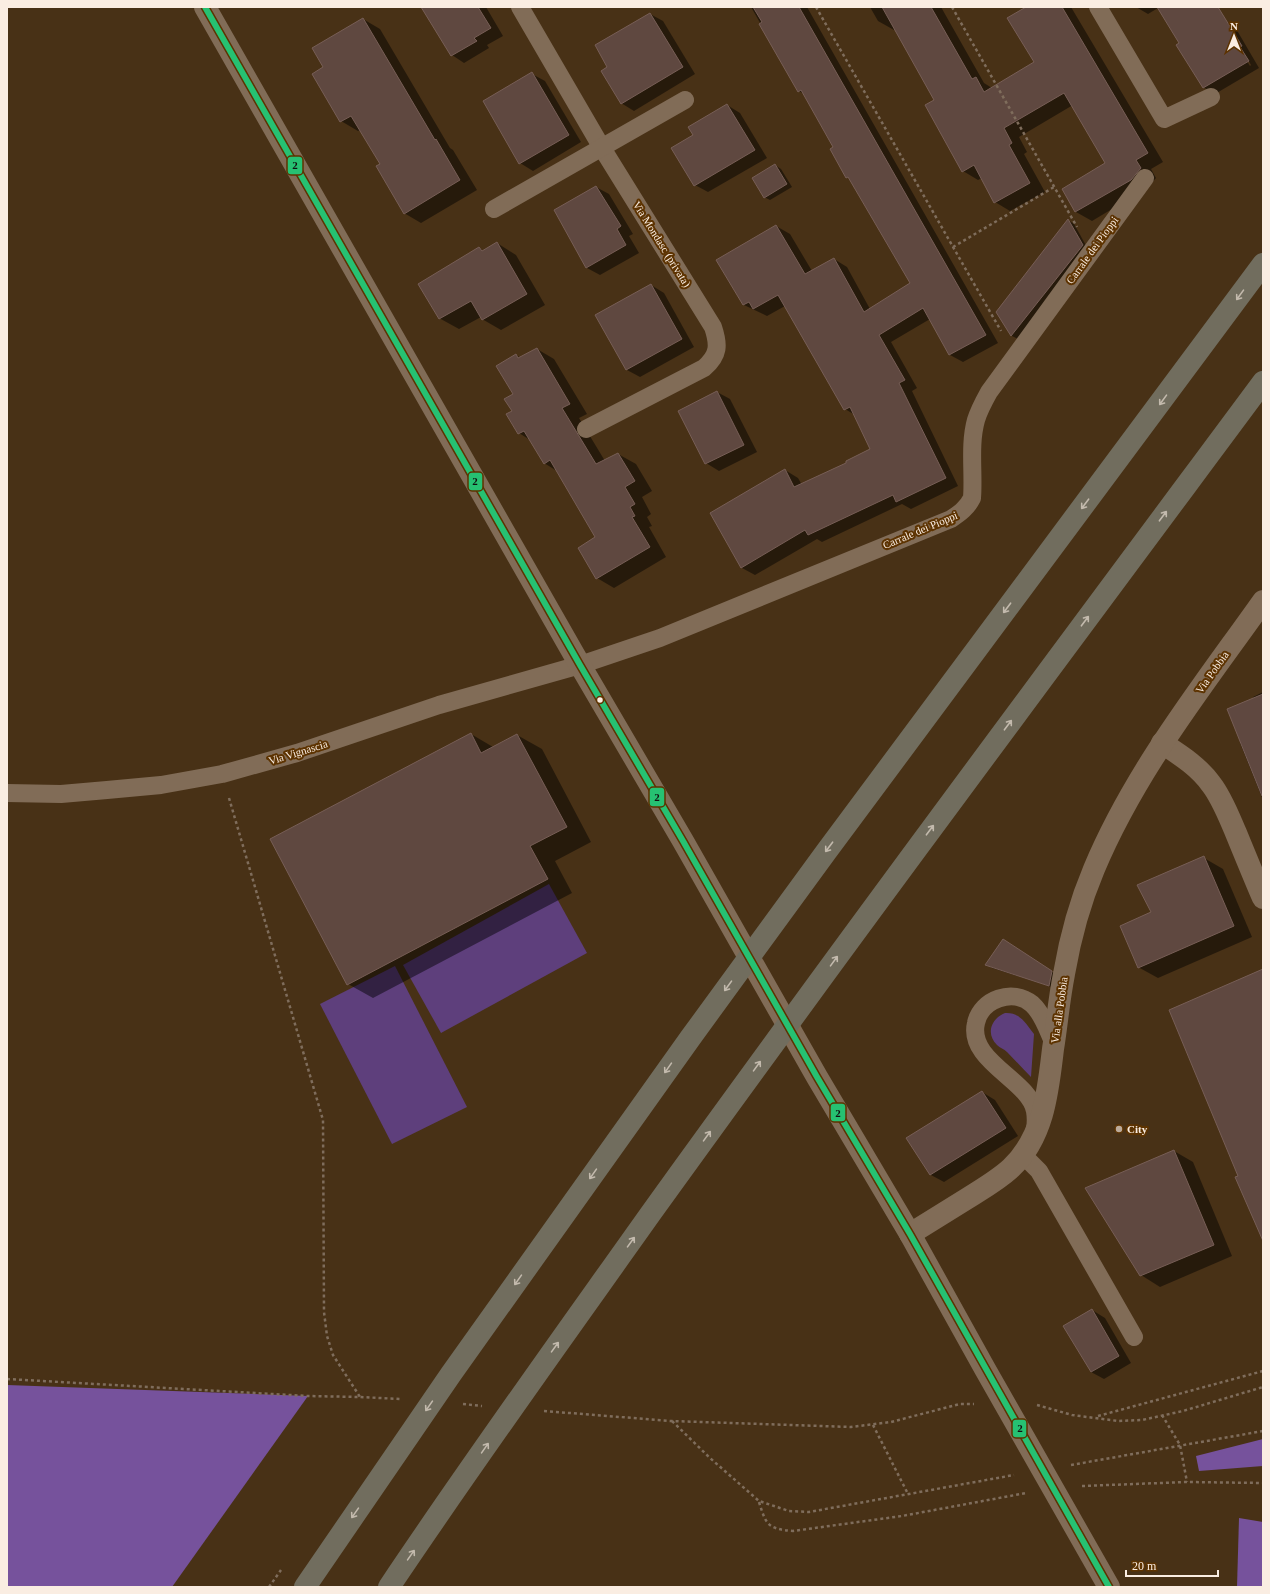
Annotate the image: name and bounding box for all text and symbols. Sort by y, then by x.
north arrow [1214,16,1254,56]
text: N [1230,20,1238,32]
line badge: 2 [287,156,303,175]
text: 2 [292,159,298,171]
street label: Via Mondasc (privata) [630,199,693,290]
street label: Carrale dei Pioppi [1064,214,1120,286]
one-way arrow [1236,290,1244,301]
one-way arrow [1159,394,1167,405]
line badge: 2 [468,472,483,491]
text: 2 [472,475,478,487]
one-way arrow [1080,498,1089,509]
street label: Carrale dei Pioppi [881,509,959,551]
one-way arrow [1158,511,1167,522]
one-way arrow [1003,602,1011,613]
one-way arrow [1081,615,1089,626]
street label: Via Pobbia [1193,649,1231,695]
unlabelled marker [595,695,605,705]
one-way arrow [1003,720,1012,731]
street label: Via Vignascia [267,737,329,767]
line badge: 2 [649,787,665,807]
text: 2 [654,791,660,803]
one-way arrow [926,824,934,835]
one-way arrow [825,841,834,852]
one-way arrow [830,956,838,967]
street label: Via alla Pobbia [1048,976,1070,1044]
one-way arrow [724,980,732,991]
one-way arrow [753,1061,761,1072]
one-way arrow [664,1063,672,1074]
line badge: 2 [830,1103,846,1122]
text: 2 [835,1107,841,1119]
place label: City [1127,1123,1148,1135]
marker: City [1114,1124,1124,1134]
one-way arrow [703,1131,711,1142]
one-way arrow [589,1169,597,1180]
one-way arrow [627,1236,635,1247]
one-way arrow [514,1275,522,1286]
one-way arrow [551,1342,560,1353]
one-way arrow [425,1400,433,1411]
line badge: 2 [1012,1419,1027,1438]
text: 2 [1017,1422,1023,1434]
one-way arrow [481,1443,489,1454]
one-way arrow [351,1507,359,1518]
one-way arrow [407,1550,415,1561]
scale bar [1126,1552,1218,1578]
text: 20 m [1132,1559,1157,1573]

